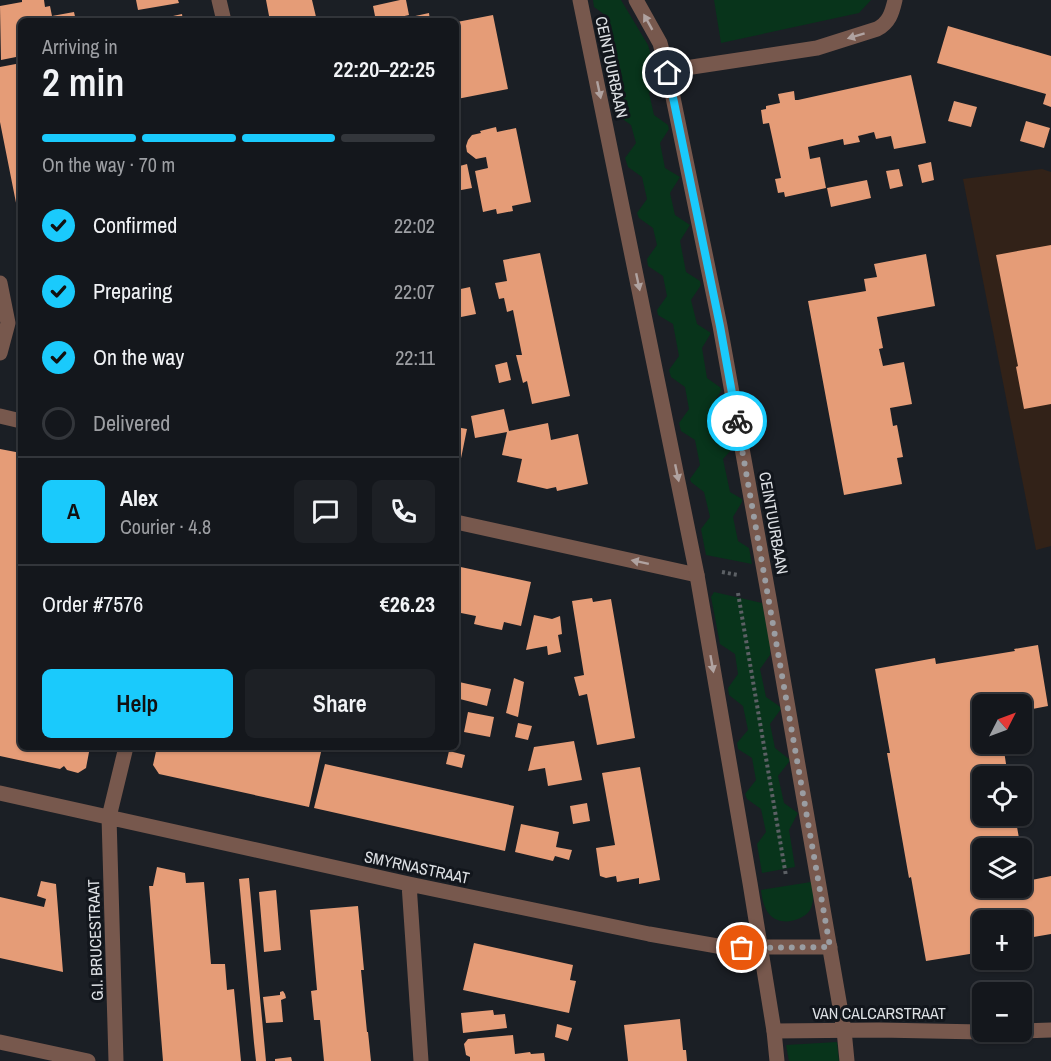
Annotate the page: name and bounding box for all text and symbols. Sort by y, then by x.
one-way arrow [643,13,653,30]
street label: CEINTUURBAAN [590,14,634,120]
one-way arrow [847,32,865,41]
text: Arriving in [42,33,118,60]
pin [642,47,693,98]
text: 22:20–22:25 [333,54,435,84]
text: 2 min [42,56,124,108]
icon: home [651,56,684,89]
one-way arrow [595,81,604,100]
text: On the way · 70 m [42,151,175,178]
icon: check [42,209,75,242]
text: Confirmed [93,210,177,240]
text: 22:02 [394,212,435,239]
one-way arrow [633,272,643,291]
icon: check [42,275,75,308]
text: Preparing [93,276,172,306]
text: 22:07 [394,278,435,305]
icon: check [42,341,75,374]
text: On the way [93,342,184,372]
text: 22:11 [395,344,435,371]
courier [707,391,767,451]
icon: bike [721,405,754,438]
text: Delivered [93,408,170,438]
one-way arrow [672,463,682,482]
street label: CEINTUURBAAN [754,470,794,576]
button: chat [294,480,357,543]
button: phone [372,480,435,543]
text: Alex [120,483,158,513]
text: A [67,496,80,526]
text: Courier · 4.8 [120,513,211,540]
one-way arrow [630,557,649,566]
text: Order #7576 [42,589,143,619]
text: €26.23 [380,589,435,619]
one-way arrow [708,655,717,674]
button: Help [42,669,233,738]
button: Share [245,669,435,738]
north arrow [972,694,1032,754]
map controls [972,694,1032,1042]
button: locate [972,766,1032,826]
button: layers [972,838,1032,898]
street label: SMYRNASTRAAT [362,845,472,889]
street label: G.I. BRUCESTRAAT [82,879,108,1001]
button: + [972,910,1032,970]
pin [716,922,767,973]
icon: bag [725,931,758,964]
button: − [972,982,1032,1042]
street label: VAN CALCARSTRAAT [812,1002,946,1024]

